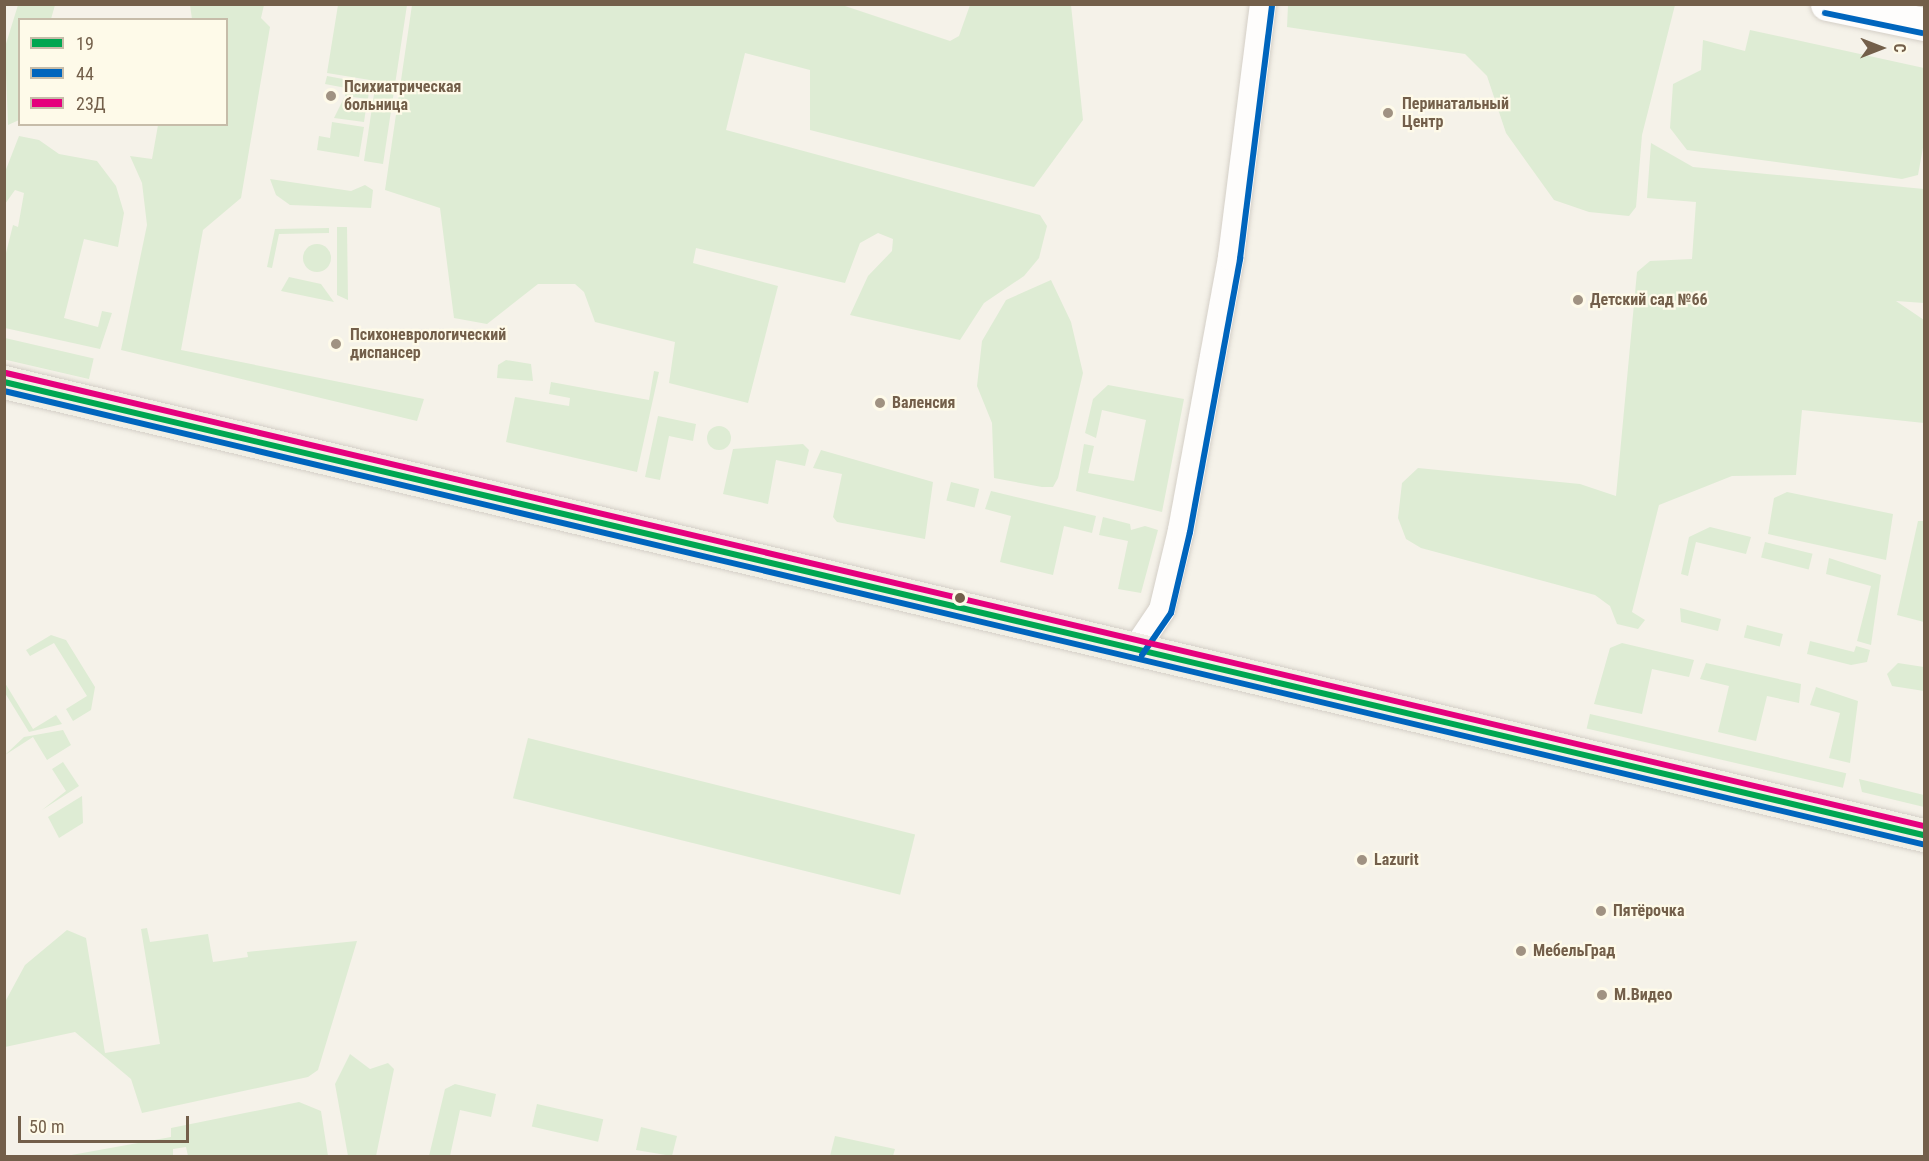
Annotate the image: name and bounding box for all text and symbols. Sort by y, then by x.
legend [18,18,228,126]
north arrow [1851,18,1911,78]
text: 19 [76,33,94,54]
text: С [1890,43,1909,53]
text: 44 [76,63,94,84]
place label: Психиатрическая больница [344,77,461,115]
marker: Психиатрическая больница [322,87,340,105]
text: 23Д [76,93,106,114]
place label: Перинатальный Центр [1402,94,1509,132]
marker: Перинатальный Центр [1379,104,1397,122]
place label: Детский сад №66 [1590,290,1708,310]
marker: Детский сад №66 [1571,293,1585,307]
place label: Психоневрологический диспансер [350,325,506,363]
marker: Психоневрологический диспансер [327,335,345,353]
place label: Валенсия [892,393,955,413]
marker: Валенсия [873,396,887,410]
unlabelled marker [954,592,966,604]
place label: Lazurit [1374,850,1419,870]
marker: Lazurit [1355,853,1369,867]
place label: Пятёрочка [1613,901,1684,921]
marker: Пятёрочка [1594,904,1608,918]
place label: МебельГрад [1533,941,1615,961]
marker: МебельГрад [1514,944,1528,958]
place label: М.Видео [1614,985,1672,1005]
marker: М.Видео [1595,988,1609,1002]
scale bar [21,1104,192,1142]
text: 50 m [29,1116,64,1137]

